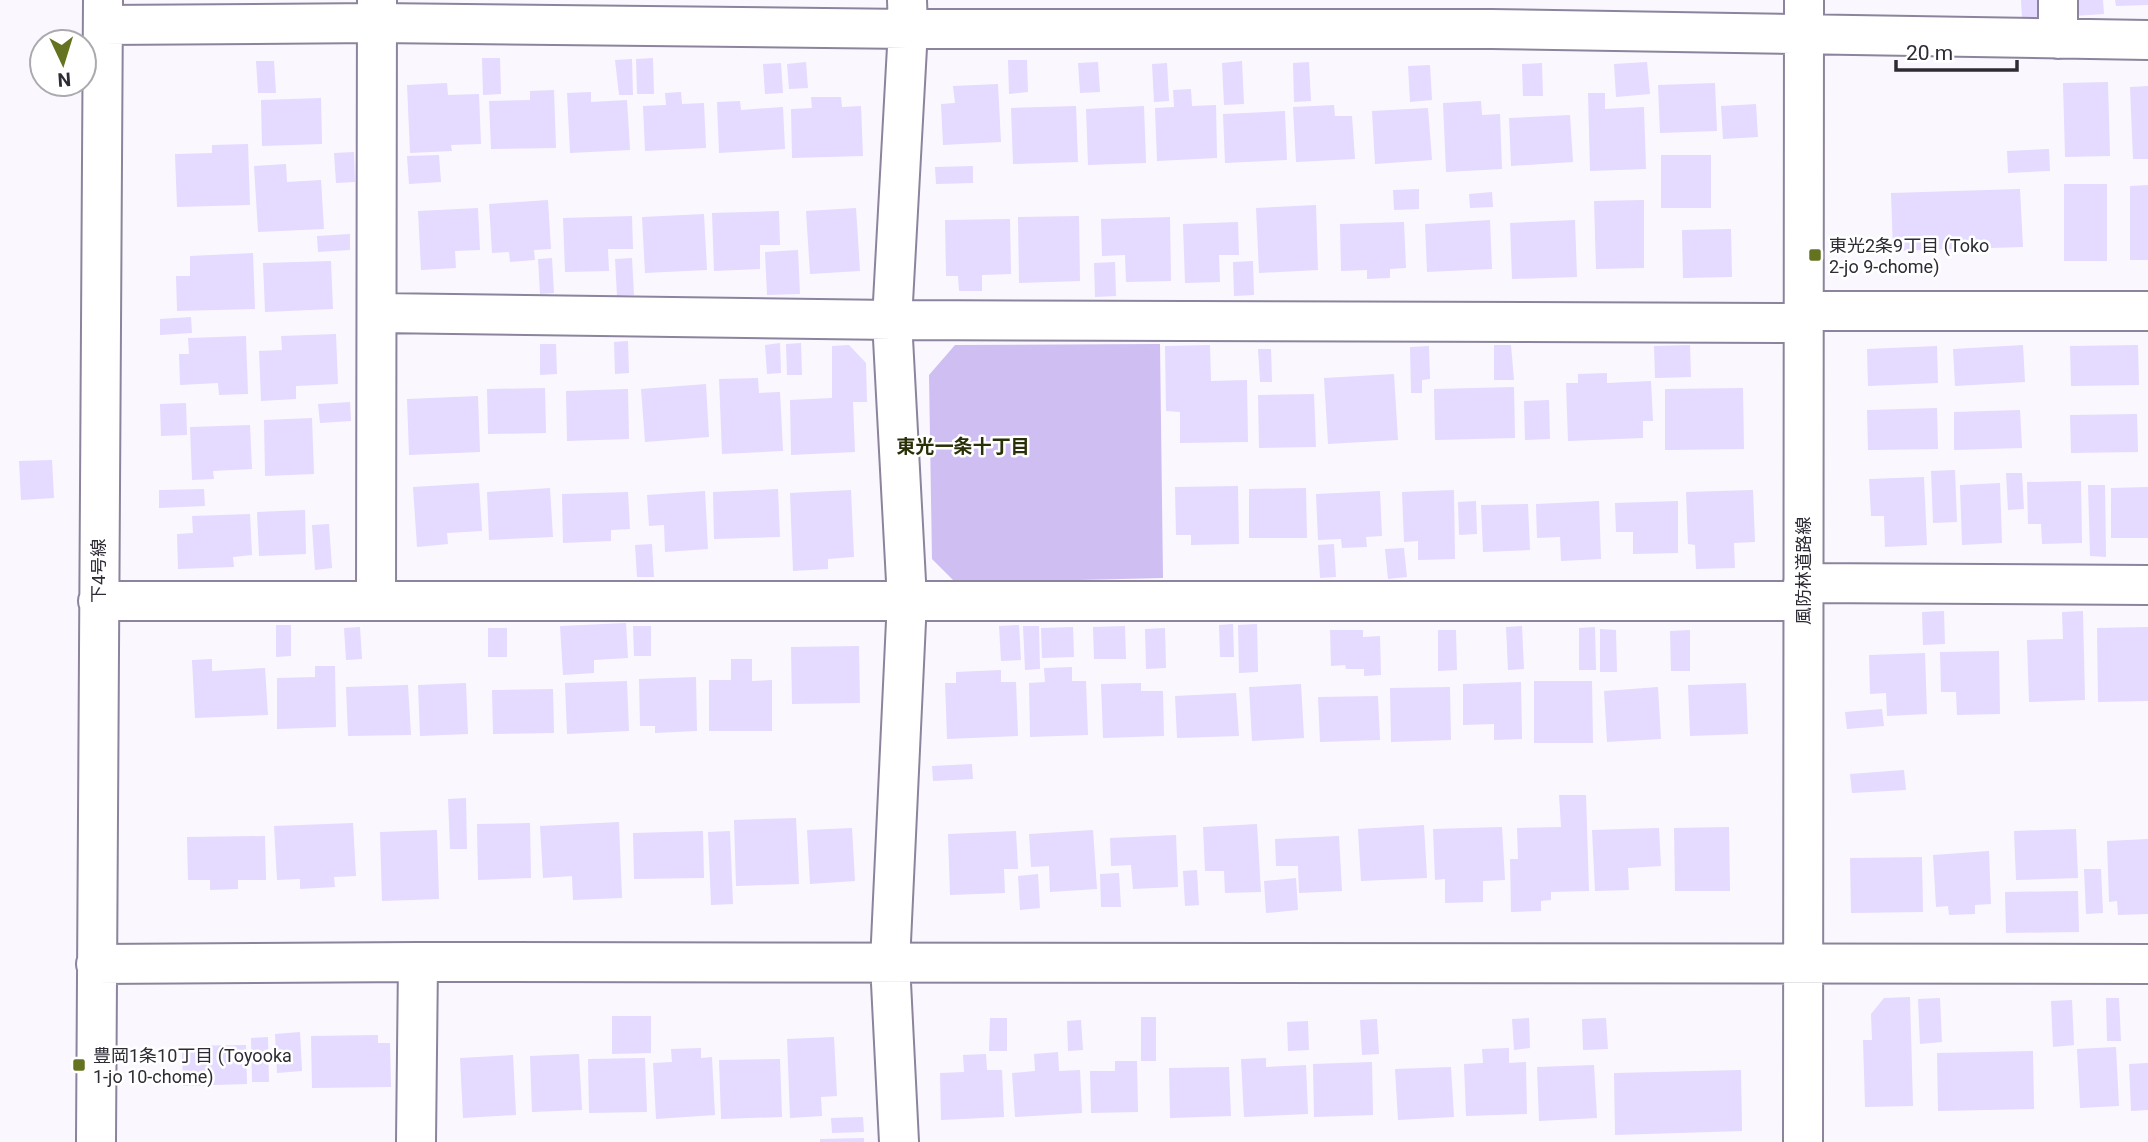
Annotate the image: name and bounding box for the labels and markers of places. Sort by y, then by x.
place label: 東光2条9丁目 (Toko 2-jo 9-chome) [1829,235,1989,278]
marker: 東光2条9丁目 (Toko 2-jo 9-chome) [1807,247,1823,263]
place label: 豊岡1条10丁目 (Toyooka 1-jo 10-chome) [93,1045,292,1088]
marker: 豊岡1条10丁目 (Toyooka 1-jo 10-chome) [71,1057,87,1073]

